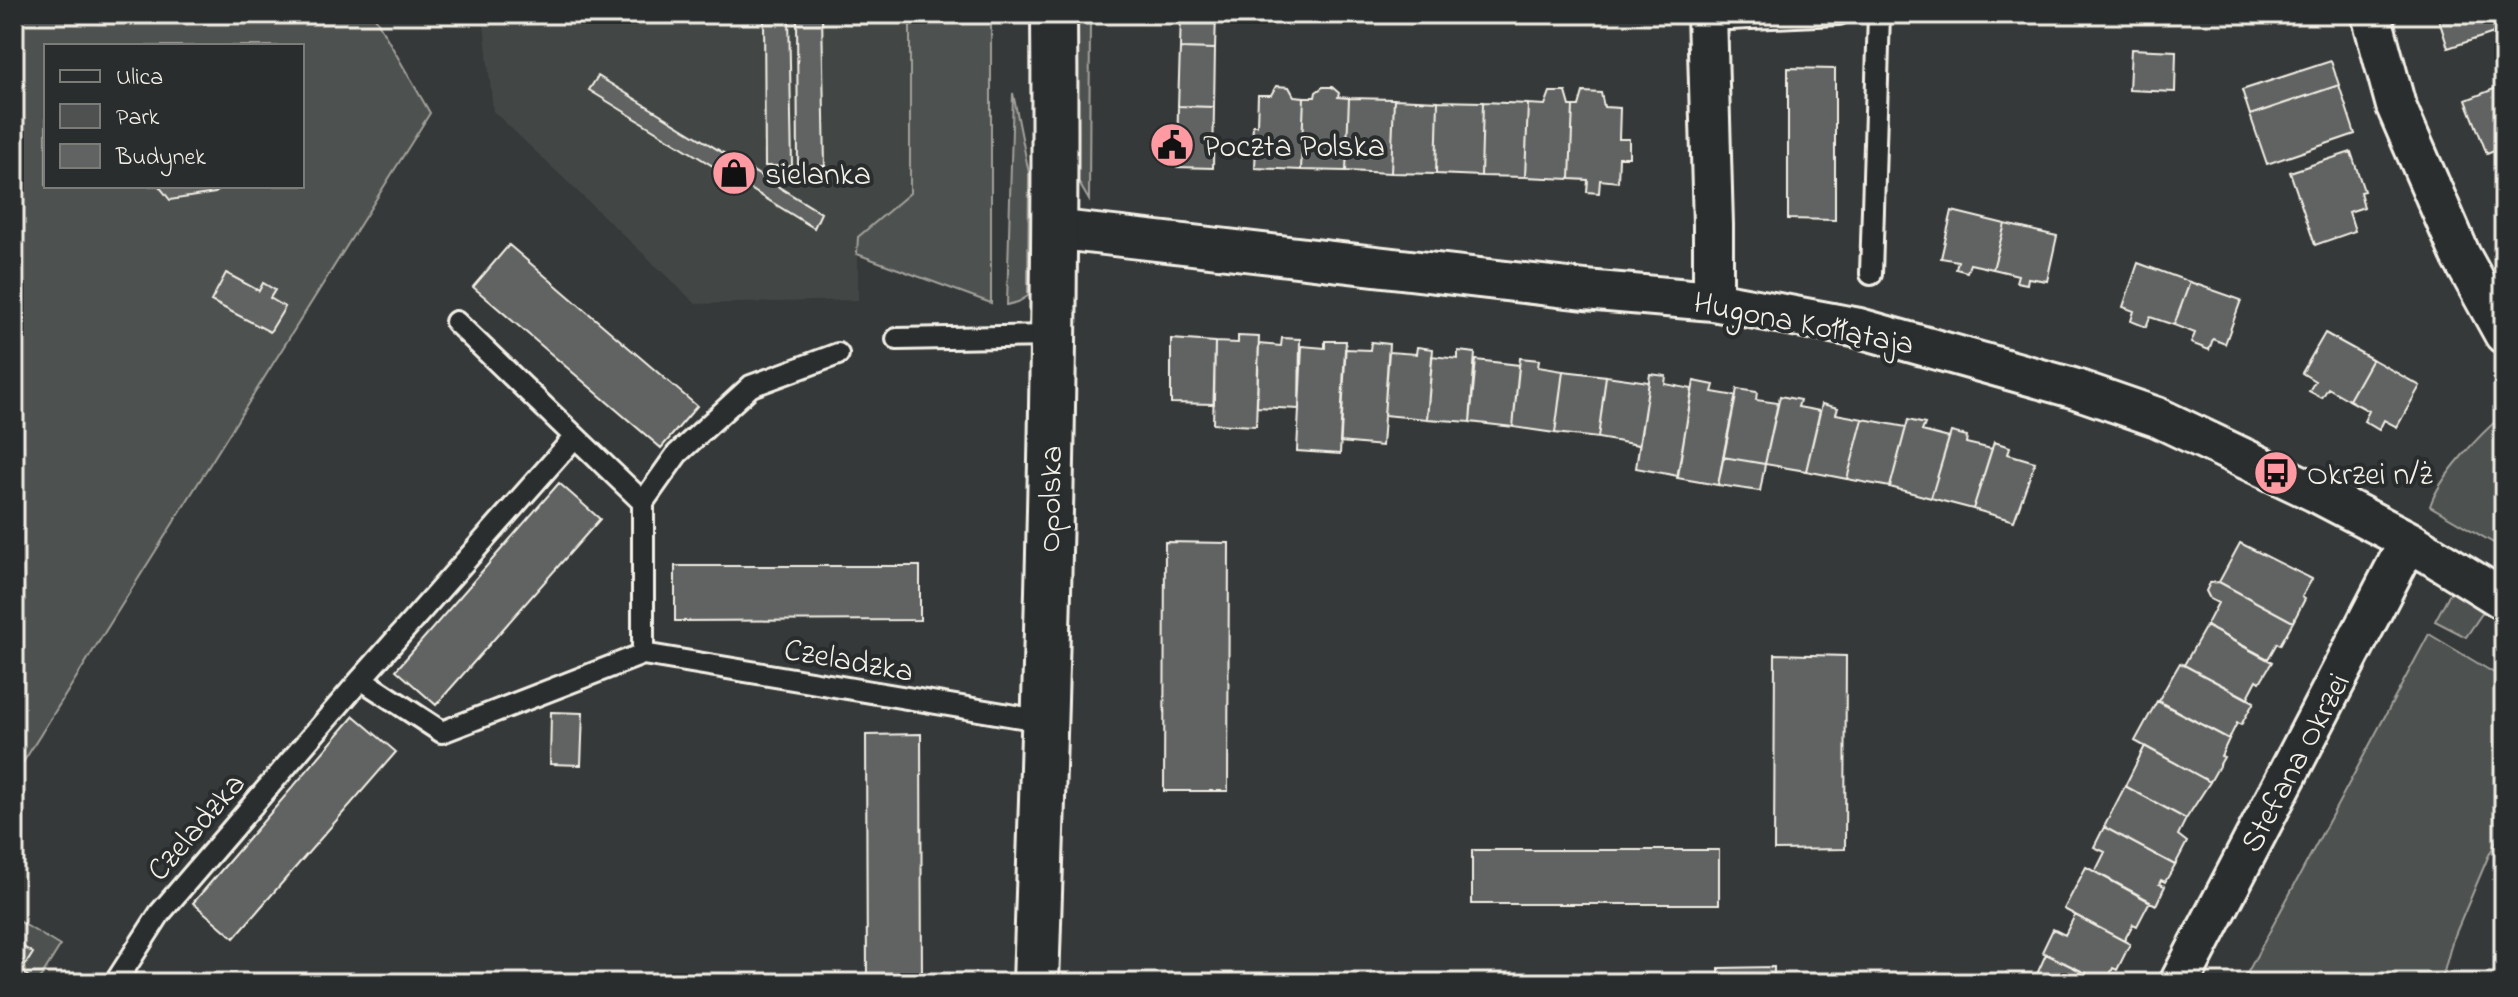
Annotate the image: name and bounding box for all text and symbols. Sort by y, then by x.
legend [44,44,304,188]
text: Ulica [116,61,163,96]
text: Park [116,101,160,136]
public building icon: Poczta Polska [1148,121,1196,169]
place label: Poczta Polska [1203,125,1385,172]
text: Budynek [115,141,206,177]
shop icon: sielanka [710,149,758,197]
place label: sielanka [765,153,871,200]
street label: Hugona Kołłątaja [1689,281,1918,370]
street label: Opolska [1028,445,1077,553]
bus stop icon: Okrzei n/ż [2252,449,2300,497]
place label: Okrzei n/ż [2307,453,2433,500]
street label: Czeladzka [780,628,917,697]
street label: Stefana Okrzei [2230,666,2364,862]
street label: Czeladzka [137,764,258,893]

